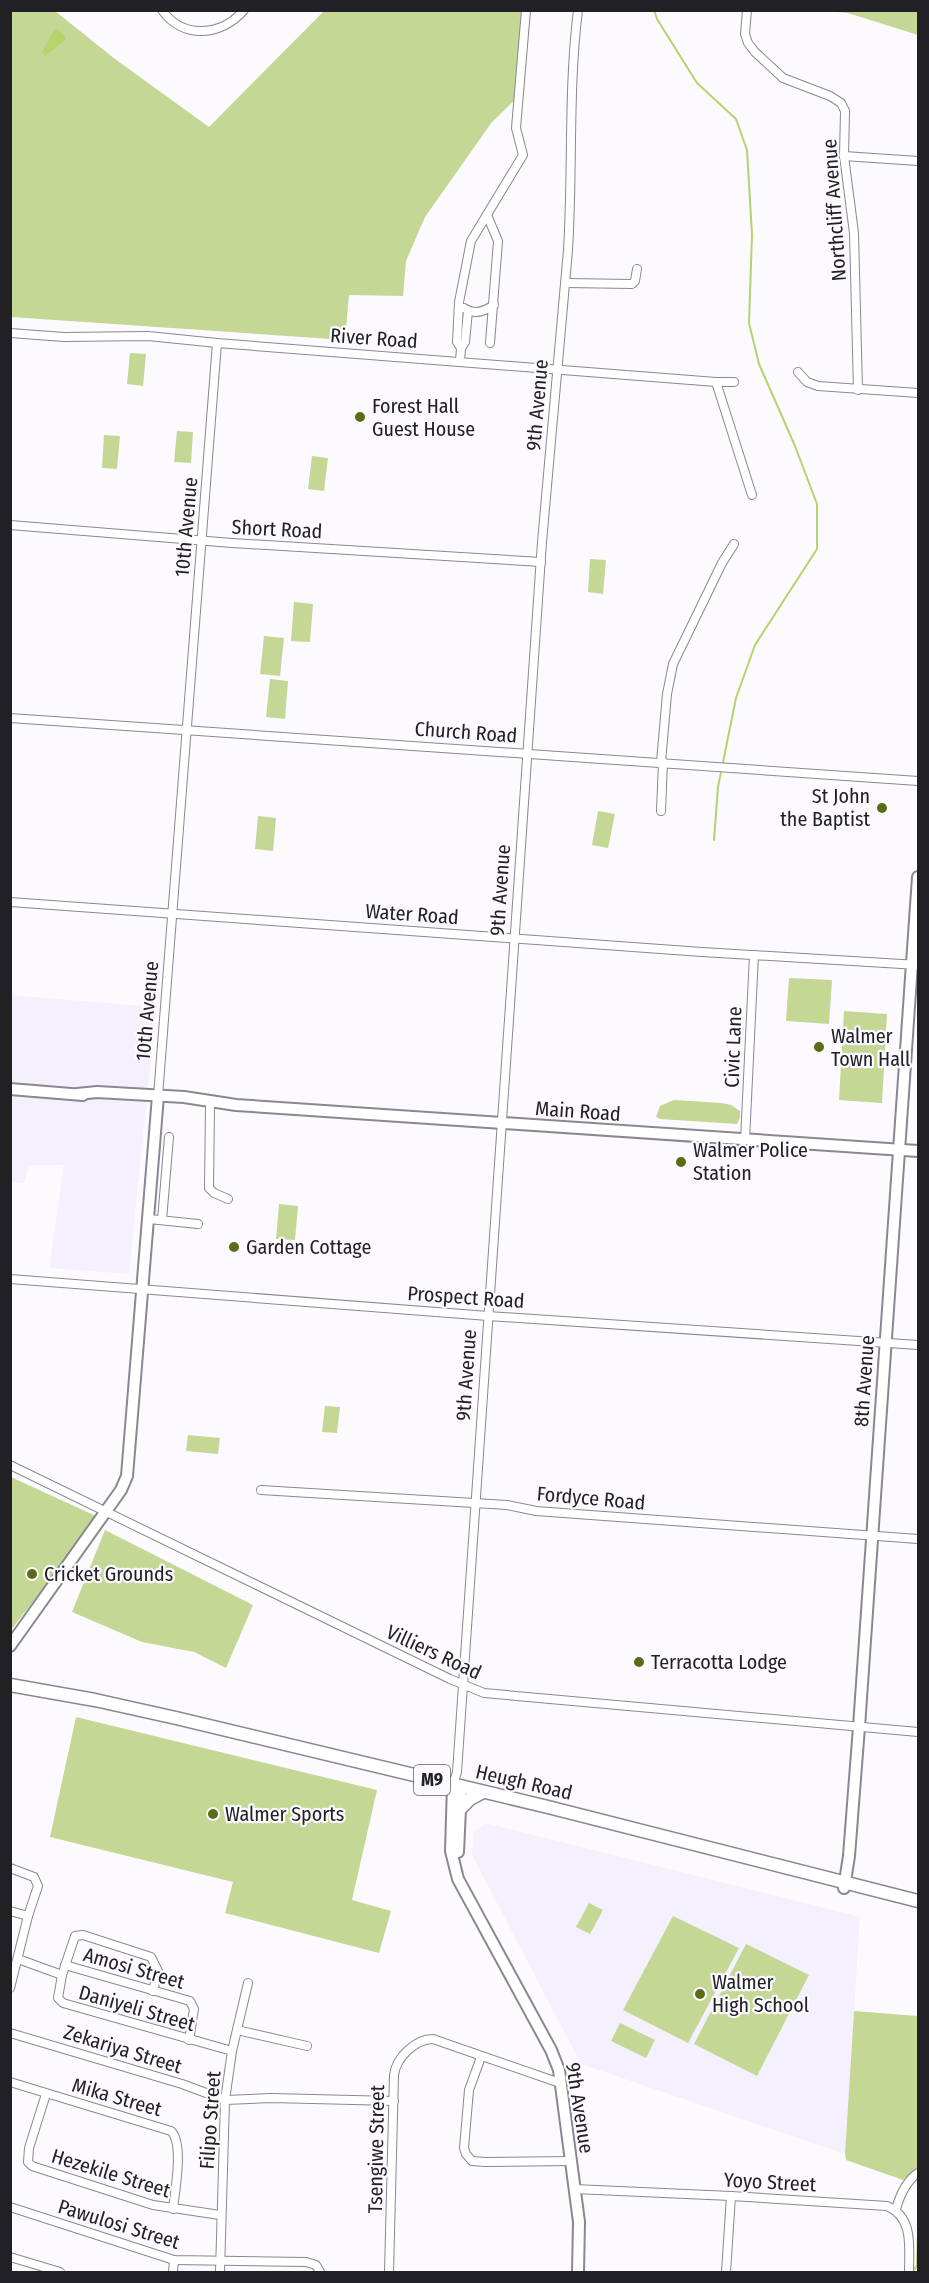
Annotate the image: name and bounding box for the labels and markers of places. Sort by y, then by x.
place label: Forest Hall Guest House [372,394,475,441]
marker: Forest Hall Guest House [353,410,367,424]
place label: St John the Baptist [780,784,870,831]
marker: St John the Baptist [875,801,889,815]
place label: Walmer Town Hall [831,1024,910,1071]
marker: Walmer Town Hall [812,1040,826,1054]
place label: Walmer Police Station [693,1138,808,1185]
marker: Walmer Police Station [674,1155,688,1169]
place label: Garden Cottage [246,1235,371,1259]
marker: Garden Cottage [227,1240,241,1254]
place label: Cricket Grounds [44,1562,173,1586]
marker: Cricket Grounds [25,1567,39,1581]
place label: Terracotta Lodge [651,1650,787,1674]
marker: Terracotta Lodge [632,1655,646,1669]
place label: Walmer Sports [225,1802,344,1826]
marker: Walmer Sports [206,1807,220,1821]
place label: Walmer High School [712,1970,809,2017]
marker: Walmer High School [693,1987,707,2001]

